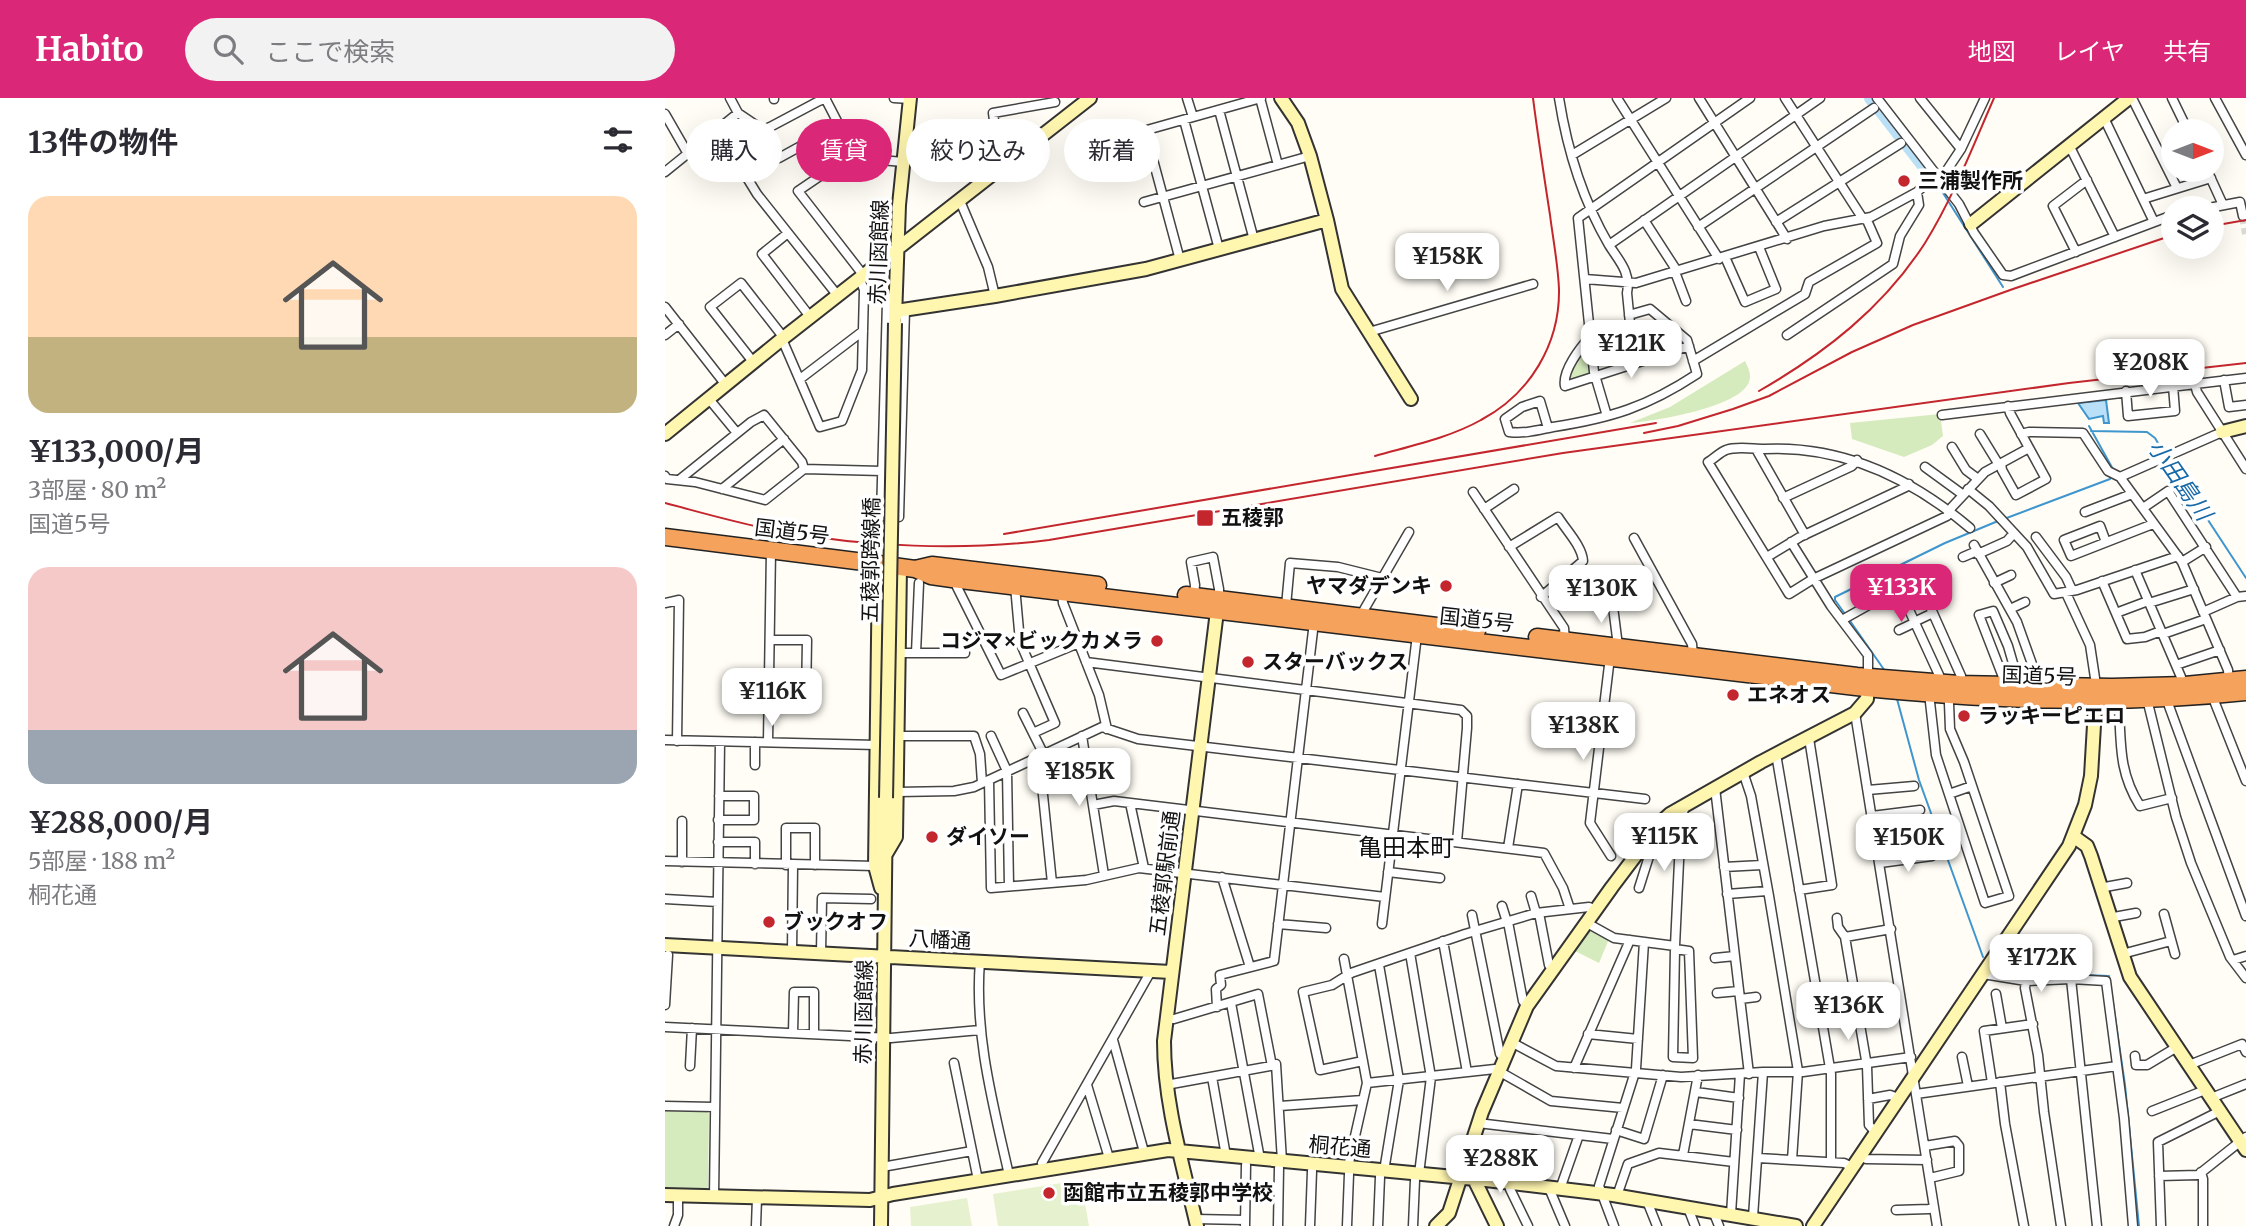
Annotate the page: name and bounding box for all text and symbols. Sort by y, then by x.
search box [185,18,675,81]
text: Habito [35,29,143,70]
icon: search [209,30,247,68]
text: ここで検索 [265,35,395,68]
text: 地図 [1968,36,2016,67]
text: レイヤ [2054,36,2125,67]
text: 共有 [2163,36,2211,67]
chip: 購入 [686,119,782,182]
chip: 賃貸 [796,119,892,182]
chip: 絞り込み [906,119,1050,182]
chip: 新着 [1064,119,1160,182]
north arrow [2161,119,2224,182]
map controls [2161,119,2224,259]
icon: filters [599,121,637,159]
text: 13件の物件 [28,123,178,161]
place label: 三浦製作所 [1918,167,2023,194]
marker: 三浦製作所 [1896,173,1912,189]
button: layers [2161,196,2224,259]
street label: 赤川函館線 [863,199,894,305]
pin: ¥158K [1398,234,1496,293]
text: ¥158K [1411,241,1483,270]
icon: home [270,242,396,368]
pin: ¥121K [1582,320,1680,380]
text: ¥121K [1597,328,1665,357]
pin: ¥208K [2101,340,2199,399]
text: ¥208K [2112,347,2188,376]
text: ¥133,000/月 [28,432,204,470]
water label: 小田島川 [2142,434,2220,528]
text: 3部屋 · 80 m² [28,475,166,504]
street label: 五稜郭跨線橋 [856,497,885,623]
place label: 五稜郭 [1221,504,1284,531]
marker: 五稜郭 [1195,508,1215,528]
text: 国道5号 [28,509,110,538]
street label: 国道5号 [753,514,831,549]
pin: ¥133K [1852,564,1950,624]
pin: ¥130K [1552,566,1650,625]
place label: ヤマダデンキ [1306,572,1432,599]
text: ¥133K [1866,572,1936,601]
text: ¥130K [1565,573,1637,602]
marker: ヤマダデンキ [1438,578,1454,594]
street label: 国道5号 [1438,602,1516,637]
icon: home [270,613,396,739]
place label: コジマ×ビックカメラ [940,627,1143,654]
marker: コジマ×ビックカメラ [1149,633,1165,649]
place label: スターバックス [1262,648,1408,675]
marker: スターバックス [1240,654,1256,670]
street label: 国道5号 [2001,661,2077,690]
pin: ¥116K [723,668,821,728]
text: ¥116K [738,676,806,705]
place label: エネオス [1747,681,1831,708]
marker: エネオス [1725,687,1741,703]
pin: ¥138K [1534,702,1632,762]
place label: ラッキーピエロ [1978,702,2125,729]
marker: ラッキーピエロ [1956,708,1972,724]
text: ¥138K [1547,710,1619,739]
pin: ¥185K [1030,748,1128,808]
text: ¥185K [1043,756,1115,785]
text: ¥288,000/月 [28,803,213,841]
street label: 五稜郭駅前通 [1143,809,1186,937]
pin: ¥115K [1615,814,1713,873]
pin: ¥150K [1859,814,1957,874]
text: ¥115K [1630,821,1698,850]
text: ¥150K [1872,822,1944,851]
place label: ダイソー [946,823,1030,850]
marker: ダイソー [924,829,940,845]
district label: 亀田本町 [1358,832,1454,863]
text: 5部屋 · 188 m² [28,846,175,875]
text: 桐花通 [28,880,97,909]
place label: ブックオフ [783,908,888,935]
marker: ブックオフ [761,914,777,930]
street label: 八幡通 [908,924,972,955]
pin: ¥172K [1992,934,2090,994]
text: ¥172K [2006,942,2076,971]
street label: 赤川函館線 [849,959,878,1065]
pin: ¥136K [1799,982,1897,1042]
text: ¥136K [1812,990,1884,1019]
street label: 桐花通 [1307,1130,1373,1163]
pin: ¥288K [1451,1136,1549,1195]
text: ¥288K [1462,1143,1538,1172]
place label: 函館市立五稜郭中学校 [1063,1179,1273,1206]
marker: 函館市立五稜郭中学校 [1041,1185,1057,1201]

